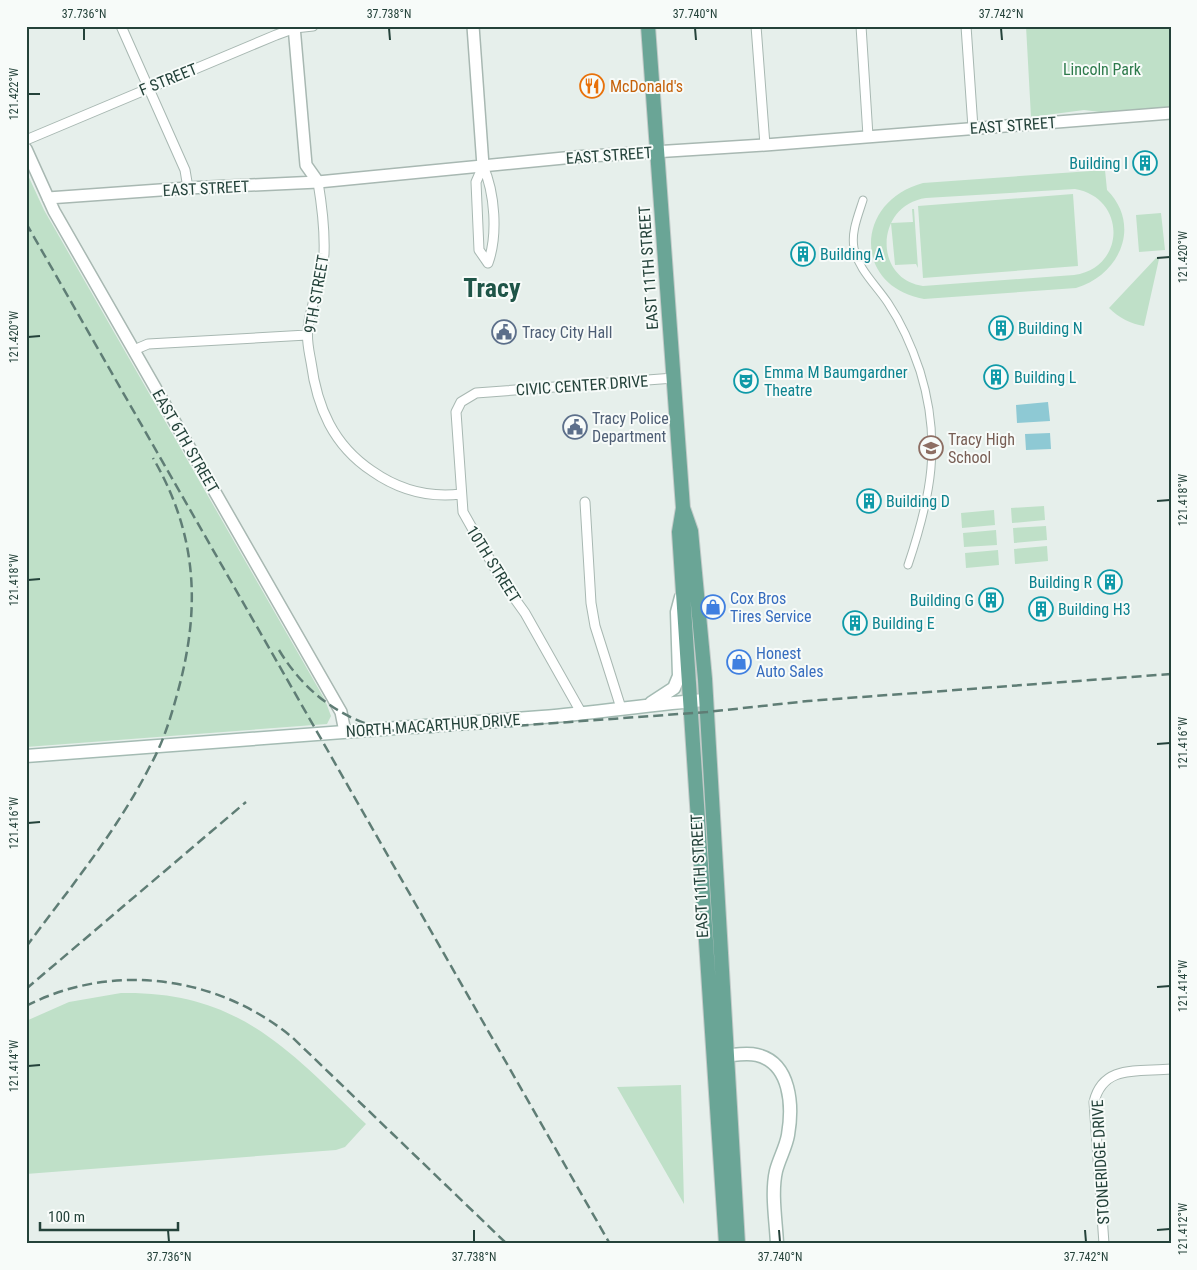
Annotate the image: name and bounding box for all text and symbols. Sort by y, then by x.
text: 37.736°N [62,7,106,21]
text: 37.738°N [367,7,411,21]
text: 37.740°N [673,7,717,21]
text: 37.742°N [979,7,1023,21]
street label: F STREET [136,59,200,100]
park label: Lincoln Park [1063,60,1142,79]
text: 121.422°W [7,68,21,120]
restaurant icon: McDonald's [579,73,605,99]
place label: McDonald's [610,77,683,96]
street label: EAST STREET [969,113,1057,138]
street label: EAST STREET [565,143,653,168]
building icon: Building I [1132,150,1158,176]
place label: Building I [1069,154,1128,173]
street label: EAST STREET [162,177,250,200]
street label: EAST 11TH STREET [635,205,662,331]
text: 121.420°W [1176,231,1190,283]
building icon: Building A [790,241,816,267]
place label: Building A [820,245,884,264]
street label: 9TH STREET [300,253,333,335]
district label: Tracy [463,273,521,303]
text: 121.420°W [7,311,21,363]
building icon: Building N [988,315,1014,341]
public building icon: Tracy City Hall [491,319,517,345]
place label: Building N [1018,319,1083,338]
place label: Tracy City Hall [522,323,612,342]
place label: Emma M Baumgardner Theatre [764,363,908,400]
building icon: Building L [983,364,1009,390]
theatre icon: Emma M Baumgardner Theatre [733,368,759,394]
place label: Building L [1014,368,1077,387]
street label: CIVIC CENTER DRIVE [515,371,649,400]
street label: EAST 6TH STREET [148,386,223,496]
place label: Tracy Police Department [592,409,669,446]
public building icon: Tracy Police Department [562,414,588,440]
place label: Tracy High School [948,430,1015,467]
school or university icon: Tracy High School [918,435,944,461]
text: 121.418°W [1176,474,1190,526]
building icon: Building D [856,488,882,514]
place label: Building D [886,492,950,511]
street label: 10TH STREET [462,522,525,606]
text: 121.418°W [7,554,21,606]
building icon: Building R [1097,569,1123,595]
place label: Building R [1029,573,1093,592]
building icon: Building G [978,587,1004,613]
place label: Cox Bros Tires Service [730,589,811,626]
place label: Building G [910,591,974,610]
shop icon: Cox Bros Tires Service [700,594,726,620]
building icon: Building H3 [1028,596,1054,622]
place label: Building H3 [1058,600,1131,619]
building icon: Building E [842,610,868,636]
place label: Building E [872,614,935,633]
place label: Honest Auto Sales [756,644,824,681]
shop icon: Honest Auto Sales [726,649,752,675]
street label: NORTH MACARTHUR DRIVE [345,710,521,741]
text: 121.416°W [1176,717,1190,769]
text: 121.416°W [7,797,21,849]
street label: EAST 11TH STREET [687,813,712,939]
text: 121.414°W [1176,960,1190,1012]
text: 121.414°W [7,1040,21,1092]
street label: STONERIDGE DRIVE [1088,1099,1113,1225]
scale bar [40,1200,178,1232]
text: 121.412°W [1176,1203,1190,1255]
text: 100 m [48,1208,85,1226]
text: 37.736°N [147,1250,191,1264]
text: 37.738°N [452,1250,496,1264]
text: 37.740°N [758,1250,802,1264]
text: 37.742°N [1064,1250,1108,1264]

